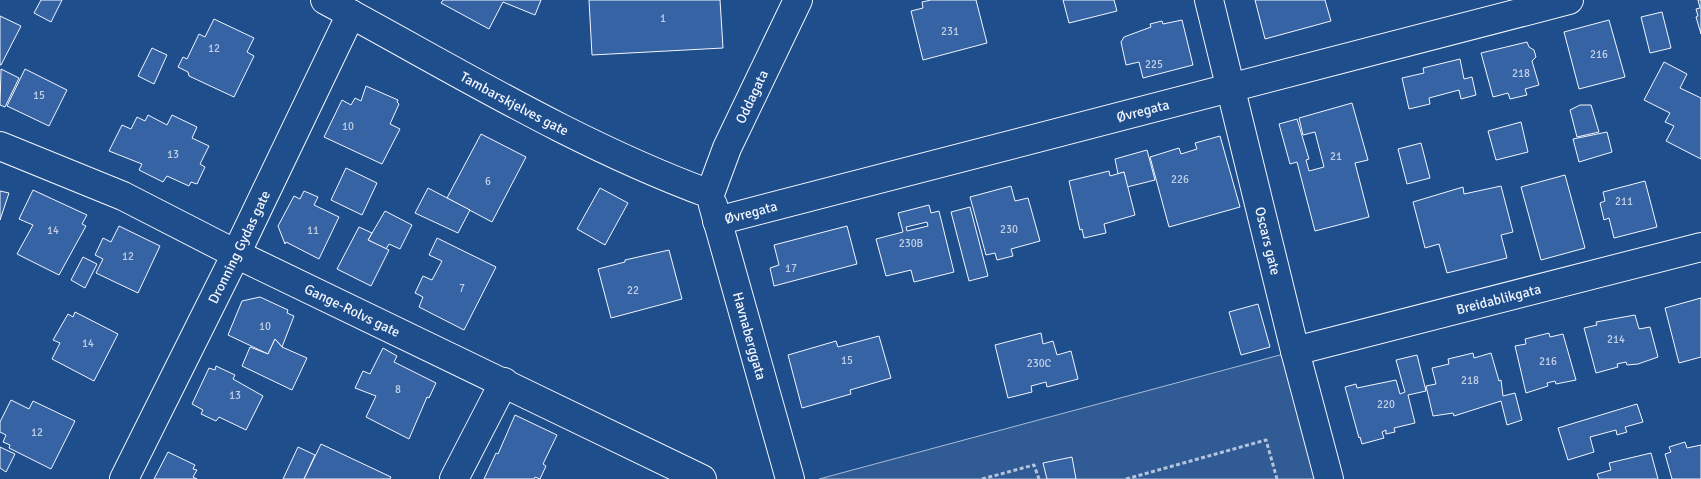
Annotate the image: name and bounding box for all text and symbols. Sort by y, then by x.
house number: 1 [660,12,666,25]
house number: 231 [941,25,959,38]
house number: 12 [208,42,220,55]
house number: 216 [1590,48,1608,61]
house number: 225 [1145,58,1163,71]
street label: Oddagata [732,67,772,126]
house number: 218 [1512,67,1530,80]
street label: Tambarskjelves gate [457,68,571,140]
house number: 15 [33,89,45,102]
street label: Øvregata [1115,96,1171,126]
house number: 10 [342,120,354,133]
house number: 13 [167,148,179,161]
house number: 21 [1330,150,1342,163]
house number: 226 [1171,173,1189,186]
house number: 6 [485,175,491,188]
street label: Dronning Gydas gate [205,188,274,307]
house number: 211 [1615,195,1633,208]
street label: Øvregata [723,198,779,228]
street label: Oscars gate [1251,205,1284,277]
house number: 230 [1000,223,1018,236]
house number: 14 [47,224,59,237]
house number: 11 [307,224,319,237]
house number: 230B [899,237,924,250]
house number: 12 [122,250,134,263]
house number: 17 [785,262,797,275]
street label: Gange-Rolvs gate [301,280,403,341]
street label: Breidablikgata [1454,280,1543,318]
house number: 7 [459,282,465,295]
house number: 22 [627,284,639,297]
street label: Havnaberggata [729,290,770,382]
house number: 10 [259,320,271,333]
house number: 214 [1607,333,1625,346]
house number: 14 [82,337,94,350]
house number: 15 [841,354,853,367]
house number: 216 [1539,355,1557,368]
house number: 230C [1027,357,1052,370]
house number: 218 [1461,374,1479,387]
house number: 8 [395,383,401,396]
house number: 13 [229,389,241,402]
house number: 220 [1377,398,1395,411]
house number: 12 [31,426,43,439]

